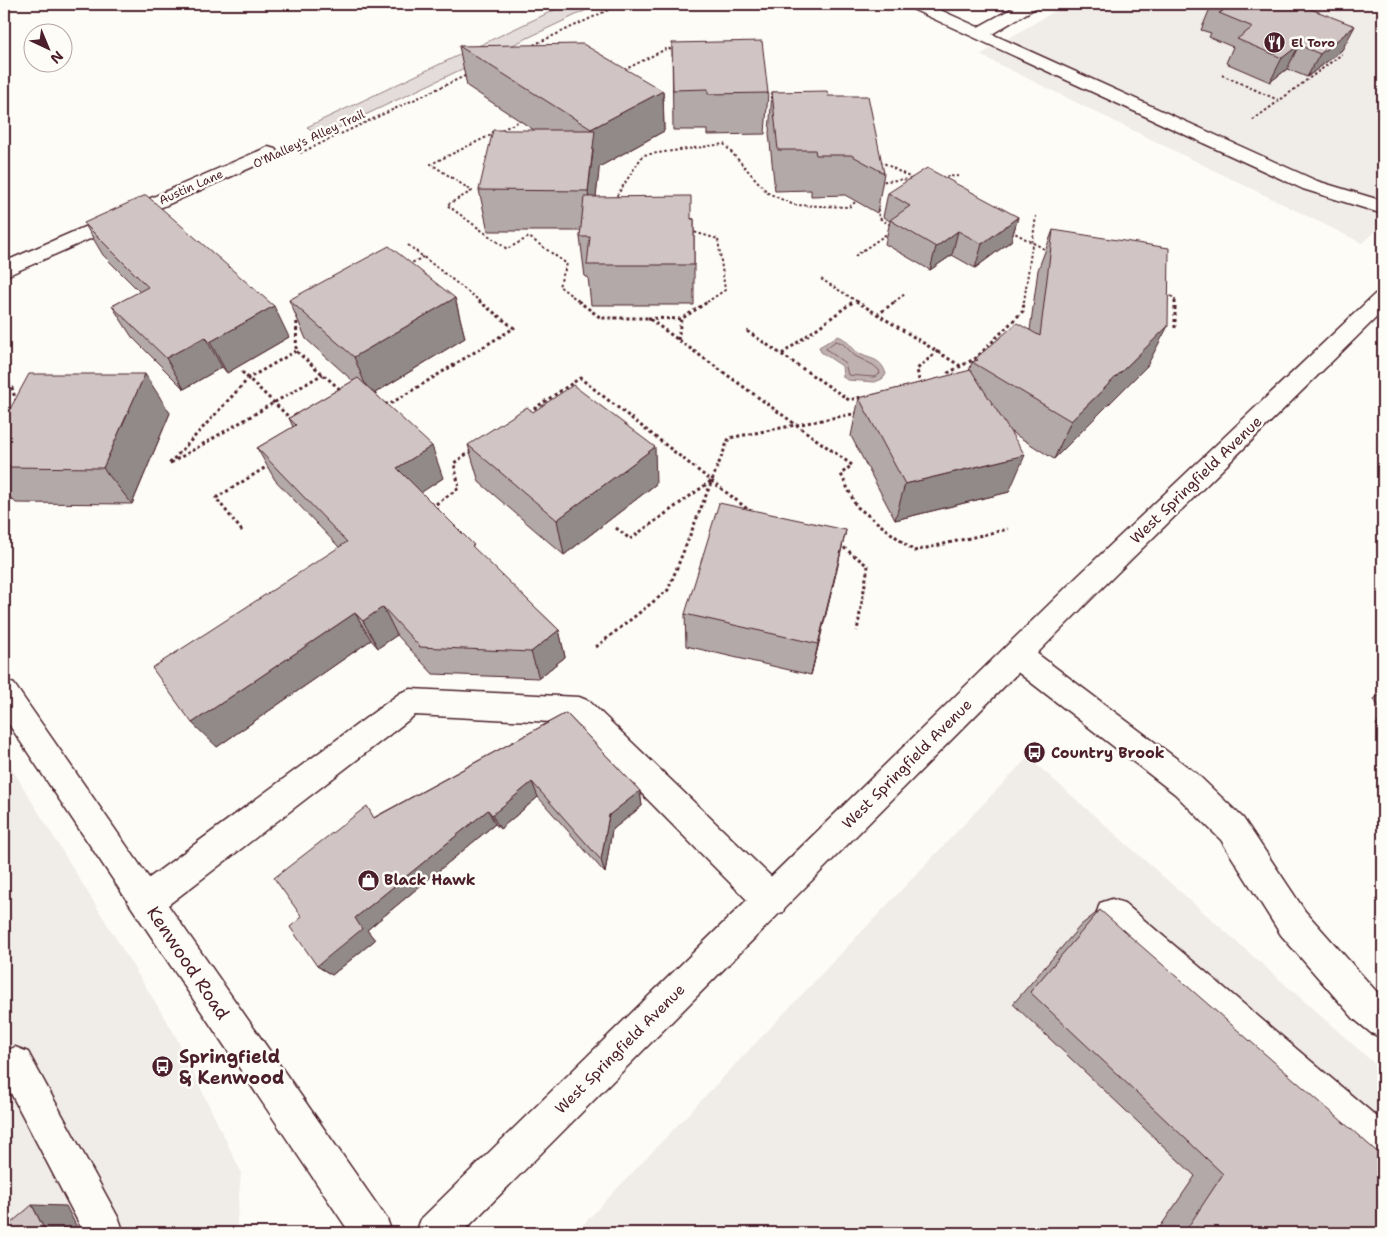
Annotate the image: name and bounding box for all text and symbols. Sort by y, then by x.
north arrow [22,22,72,72]
restaurant icon: El Toro [1263,31,1287,55]
place label: El Toro [1291,35,1335,51]
text: N [47,47,67,68]
street label: O'Malley's Alley Trail [250,106,368,172]
street label: Austin Lane [156,166,226,208]
street label: West Springfield Avenue [1126,412,1266,548]
street label: West Springfield Avenue [838,695,976,833]
bus stop icon: Country Brook [1023,741,1047,765]
place label: Country Brook [1051,743,1165,763]
shop icon: Black Hawk [356,868,380,892]
place label: Black Hawk [384,870,476,890]
street label: Kenwood Road [141,902,235,1024]
street label: West Springfield Avenue [551,980,689,1118]
place label: Springfield & Kenwood [179,1045,285,1090]
bus stop icon: Springfield & Kenwood [151,1055,175,1079]

